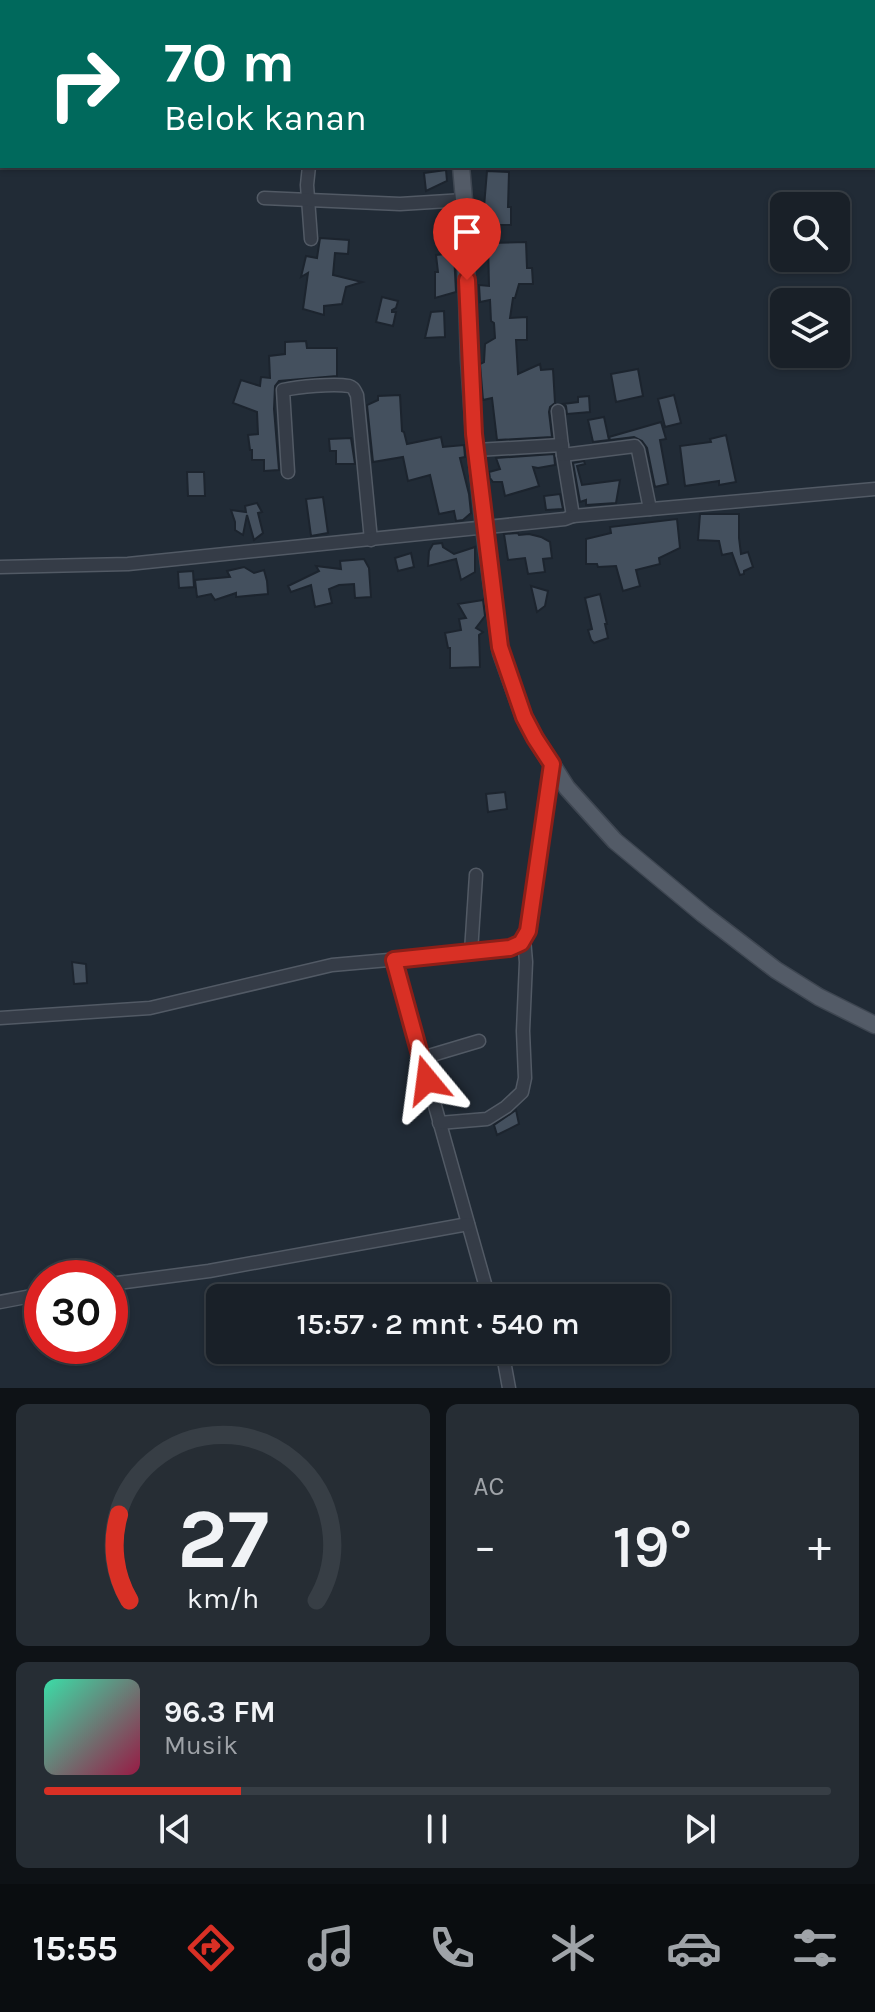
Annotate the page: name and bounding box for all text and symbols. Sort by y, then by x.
text: 70 m [164,30,295,95]
icon: right [32,32,136,136]
text: Belok kanan [164,97,367,139]
map controls [770,192,850,368]
button: search [770,192,850,272]
pin [433,198,501,280]
icon: arrive [445,210,489,254]
button: layers [770,288,850,368]
position arrow [385,1038,469,1122]
speed limit sign: 30 [24,1260,128,1364]
text: 15:57 · 2 mnt · 540 m [296,1306,580,1342]
text: AC [474,1471,504,1502]
text: 27 [177,1491,269,1588]
text: 19° [612,1512,692,1582]
text: − [474,1521,497,1572]
text: + [808,1521,831,1572]
text: km/h [187,1582,259,1615]
text: 96.3 FM [164,1694,276,1730]
text: Musik [164,1730,238,1761]
icon: previous [153,1807,197,1851]
icon: pause [415,1807,459,1851]
icon: next [678,1807,722,1851]
icon: directions [183,1920,239,1976]
icon: music [303,1920,359,1976]
icon: phone [424,1920,480,1976]
icon: climate [545,1920,601,1976]
icon: car [666,1920,722,1976]
icon: filters [787,1920,843,1976]
text: 15:55 [32,1927,118,1969]

